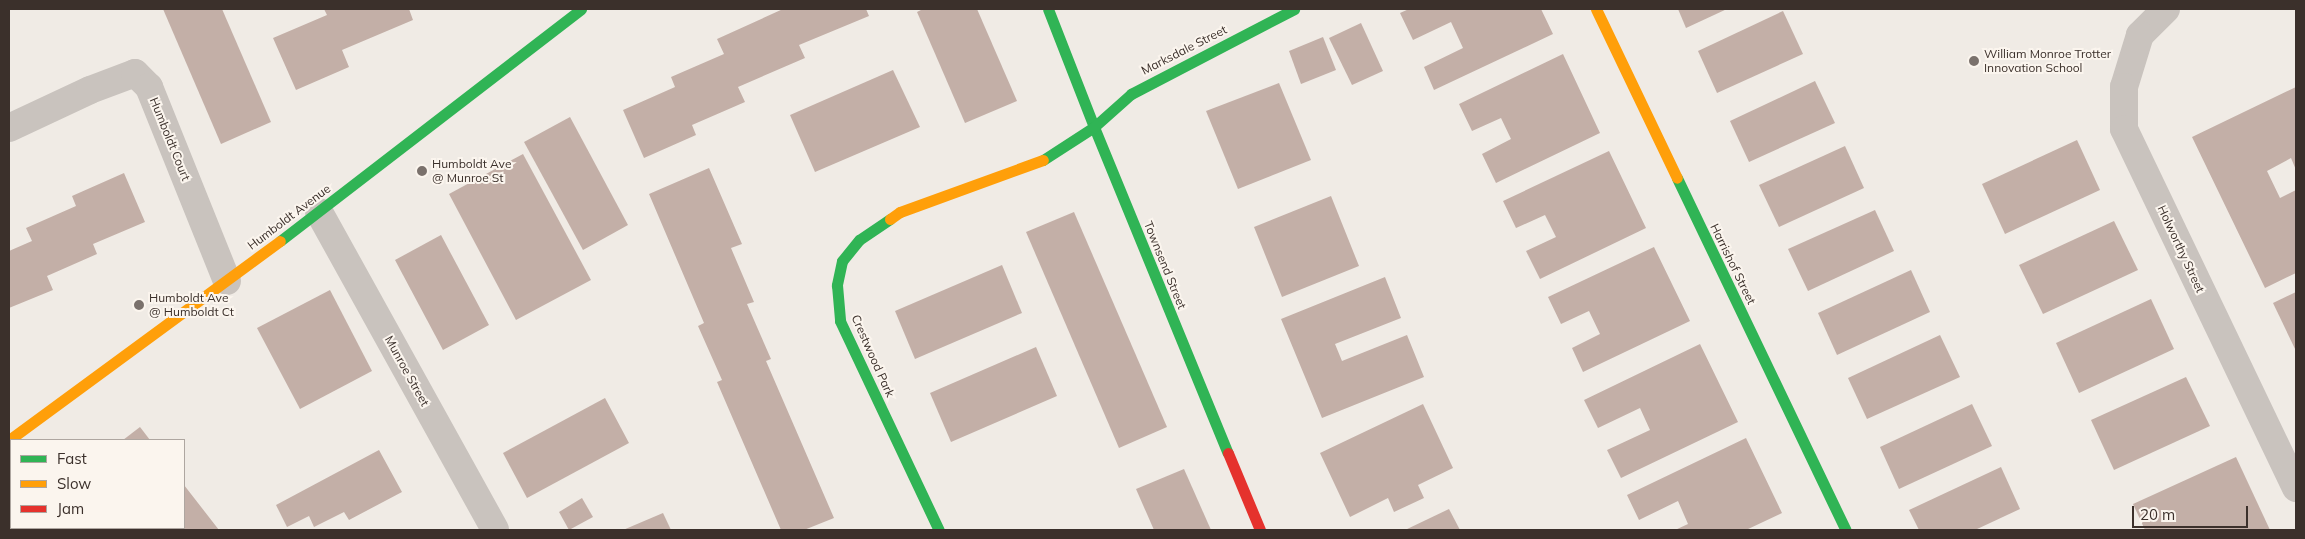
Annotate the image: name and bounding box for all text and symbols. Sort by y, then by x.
street label: Marksdale Street [1139,22,1229,78]
place label: William Monroe Trotter Innovation School [1984,47,2111,75]
marker: William Monroe Trotter Innovation School [1968,55,1980,67]
street label: Humboldt Court [147,95,193,183]
place label: Humboldt Ave @ Munroe St [432,157,511,185]
marker: Humboldt Ave @ Munroe St [416,165,428,177]
street label: Humboldt Avenue [245,181,333,253]
street label: Holworthy Street [2154,203,2208,295]
street label: Townsend Street [1141,219,1189,311]
street label: Harrishof Street [1707,221,1759,307]
place label: Humboldt Ave @ Humboldt Ct [149,291,234,319]
marker: Humboldt Ave @ Humboldt Ct [133,299,145,311]
street label: Crestwood Park [848,313,898,399]
street label: Munroe Street [382,333,432,409]
legend [10,439,185,529]
text: Fast [57,449,87,468]
text: Slow [57,474,91,493]
scale bar [2135,496,2251,528]
text: Jam [57,499,84,518]
text: 20 m [2140,505,2175,524]

